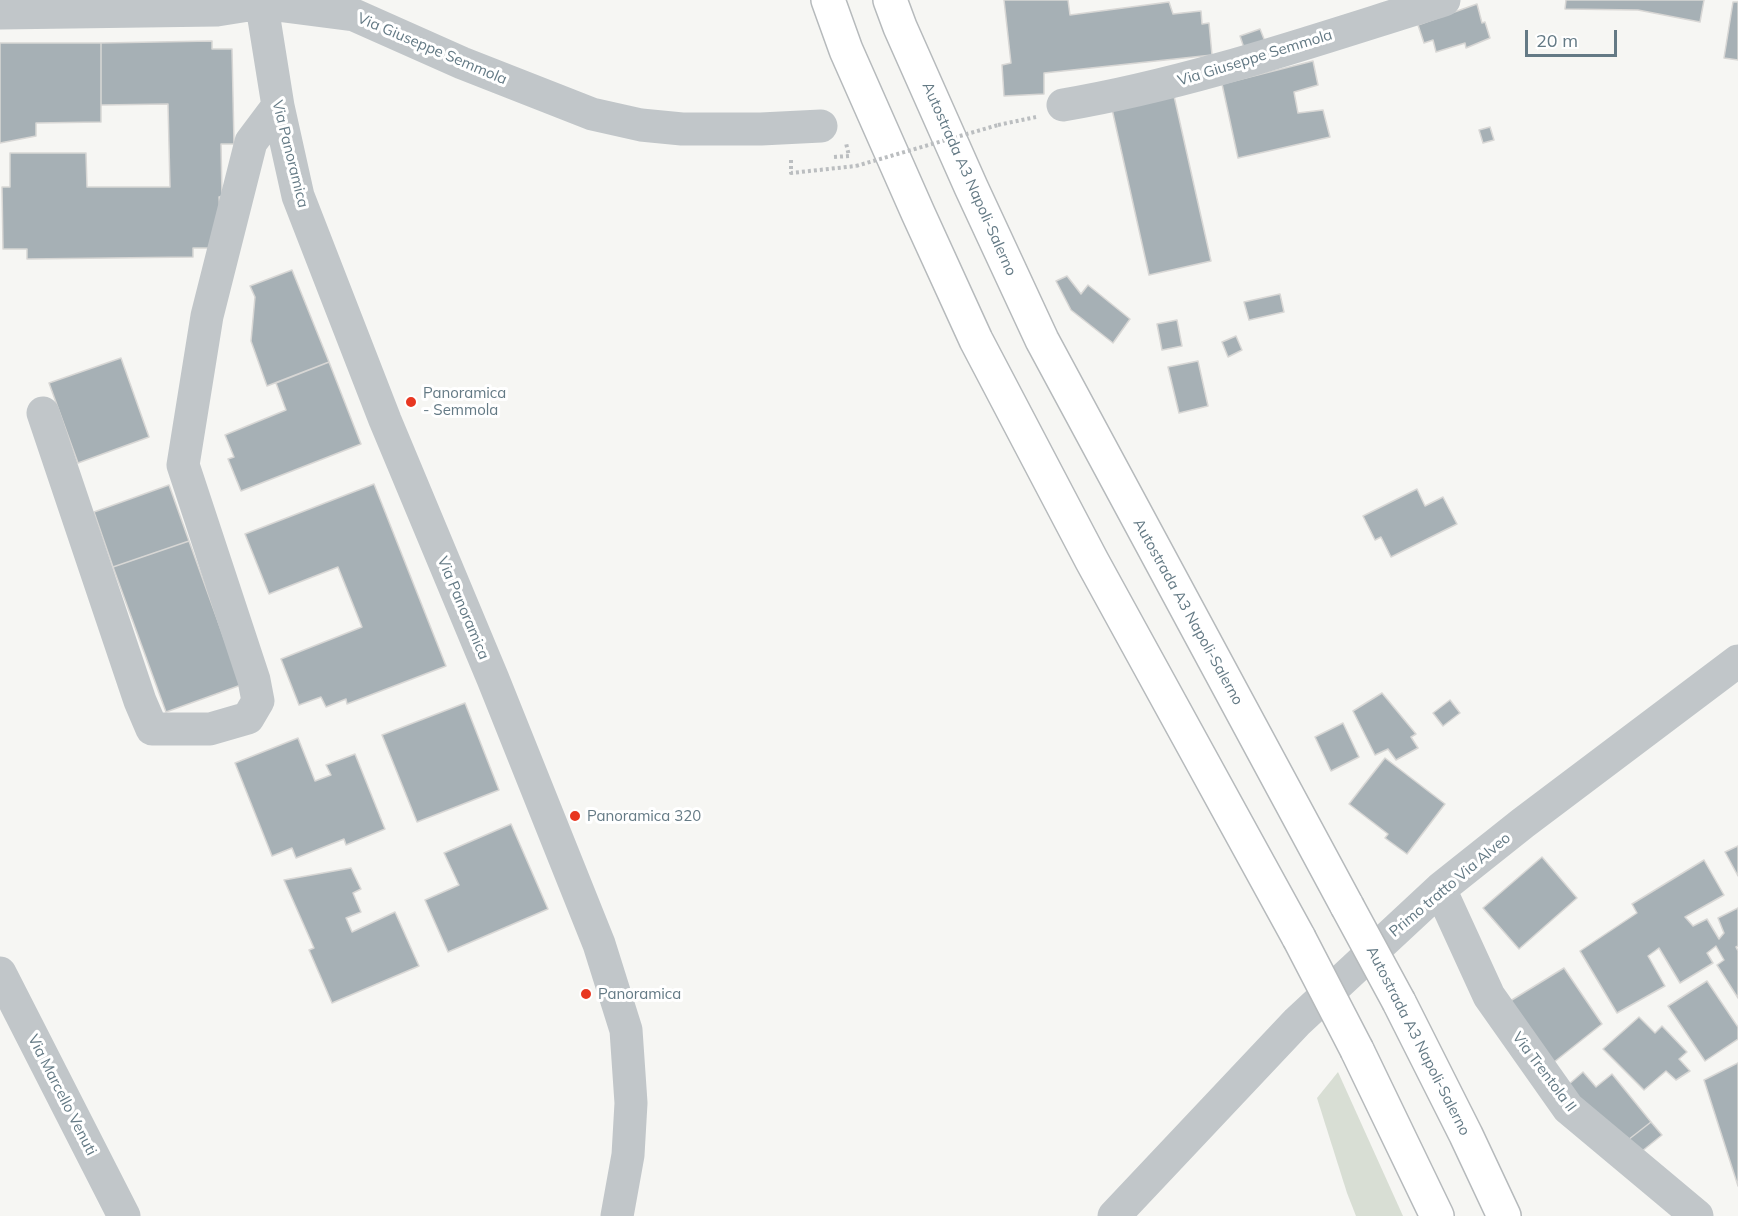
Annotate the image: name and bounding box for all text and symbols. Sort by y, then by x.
street label: Via Giuseppe Semmola [354,9,510,89]
scale bar [1528,18,1620,56]
street label: Via Giuseppe Semmola [1175,26,1335,90]
text: 20 m [1536,29,1578,52]
street label: Autostrada A3 Napoli-Salerno [918,79,1020,279]
street label: Via Panoramica [268,98,312,210]
place label: Panoramica - Semmola [423,384,506,419]
marker: Panoramica - Semmola [404,395,418,409]
street label: Autostrada A3 Napoli-Salerno [1129,516,1247,708]
street label: Via Panoramica [433,554,493,662]
place label: Panoramica 320 [587,807,701,825]
marker: Panoramica 320 [568,809,582,823]
street label: Primo tratto Via Alveo [1386,829,1514,941]
street label: Autostrada A3 Napoli-Salerno [1362,943,1474,1139]
place label: Panoramica [598,985,681,1003]
marker: Panoramica [579,987,593,1001]
street label: Via Trentola II [1508,1029,1580,1115]
street label: Via Marcello Venuti [24,1032,100,1158]

